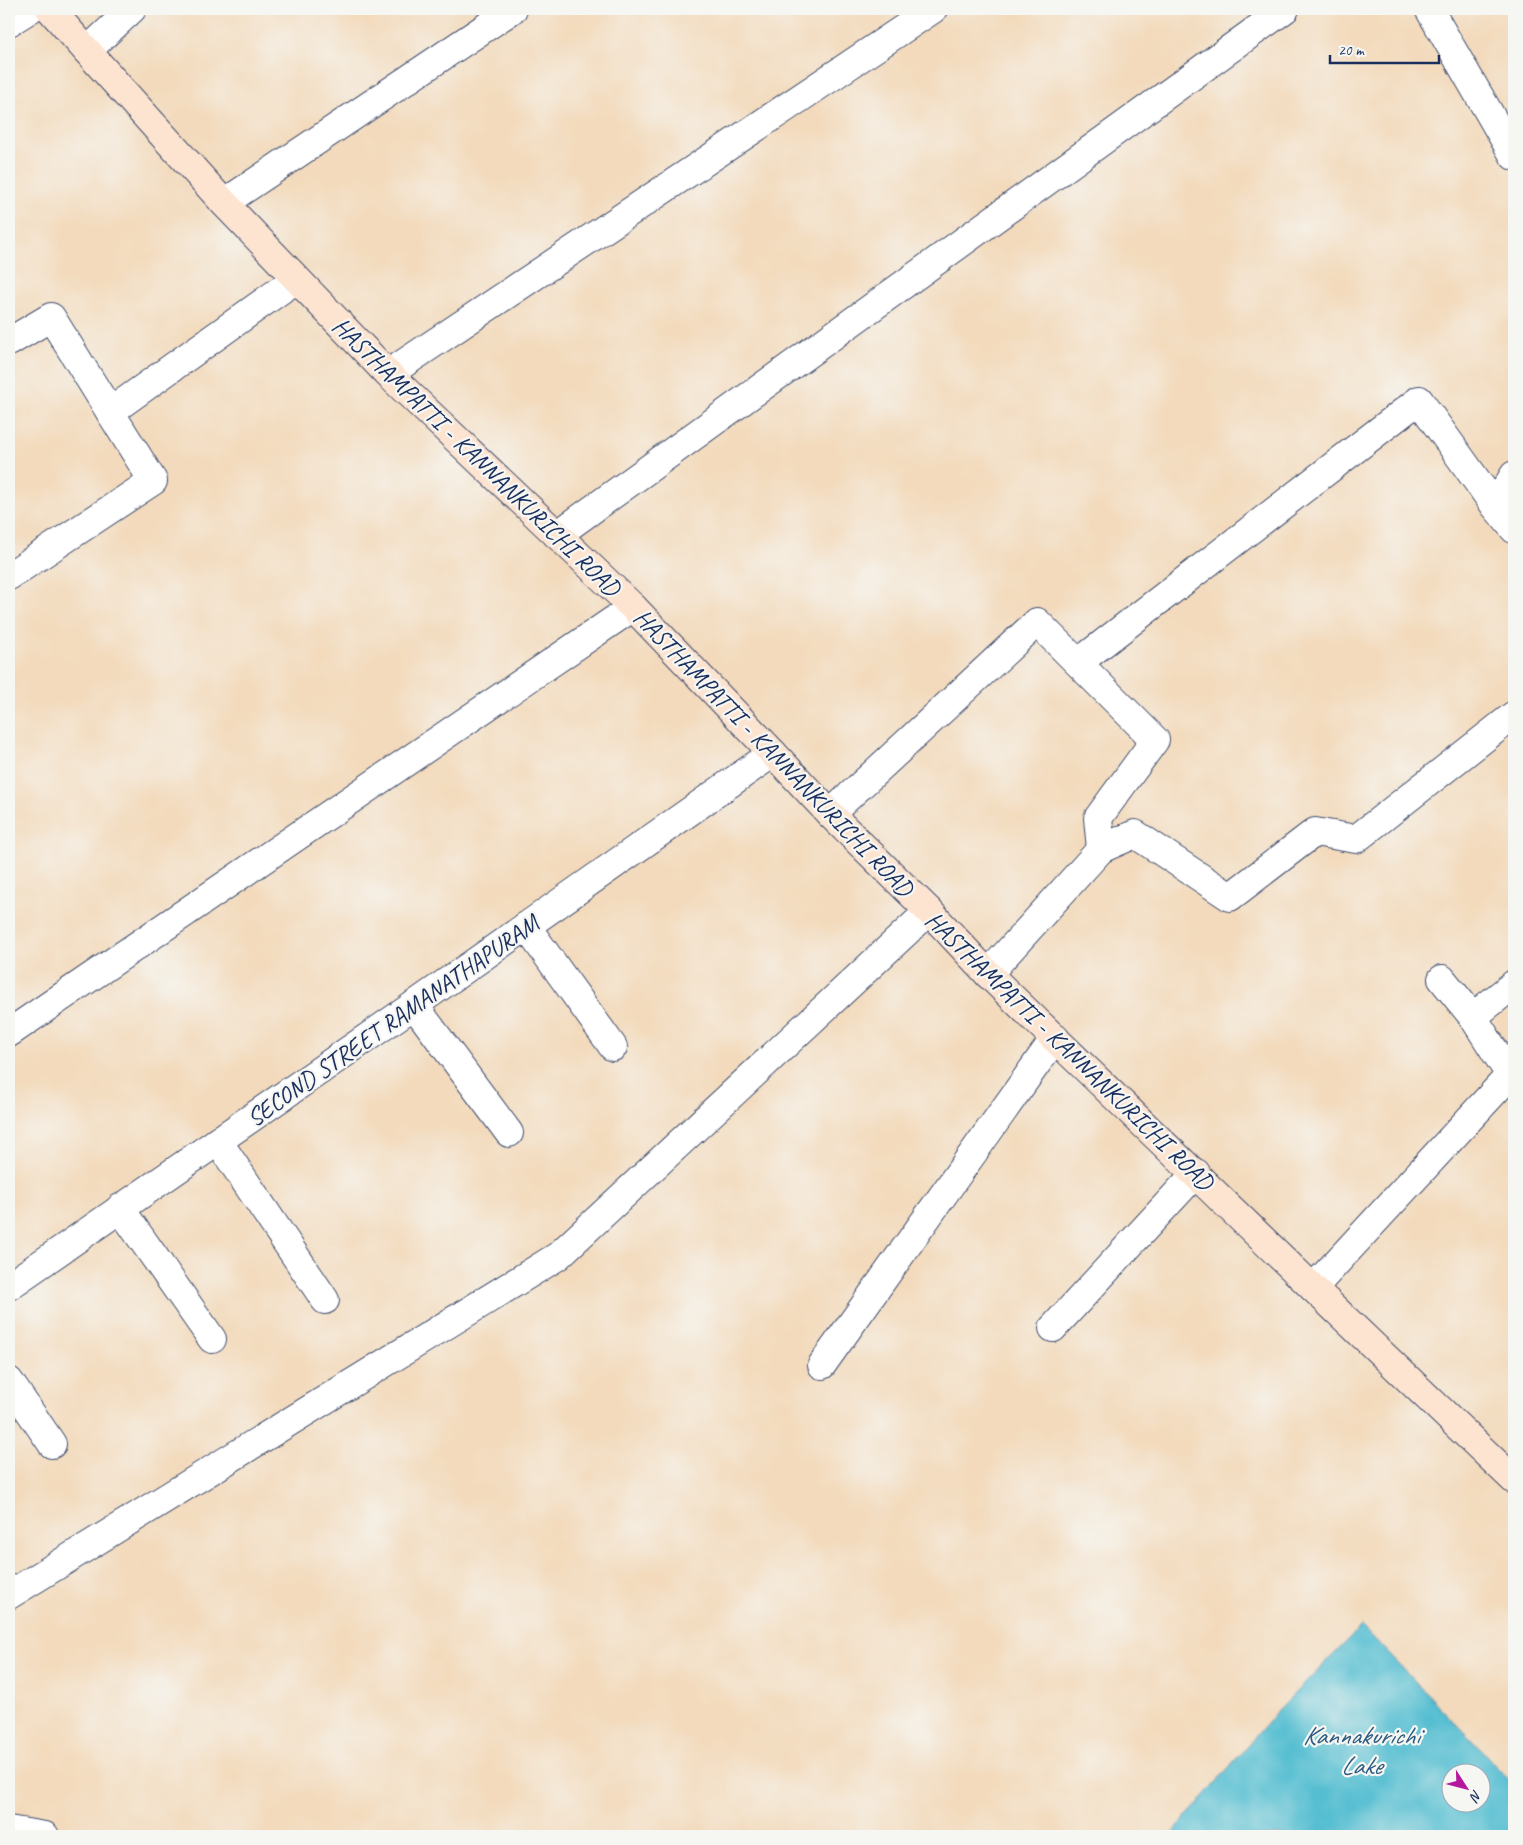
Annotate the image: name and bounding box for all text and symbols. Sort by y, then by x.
scale bar [1330,32,1439,64]
text: 20 m [1338,41,1365,60]
street label: HASTHAMPATTI - KANNANKURICHI ROAD [325,310,629,605]
street label: HASTHAMPATTI - KANNANKURICHI ROAD [627,602,922,905]
street label: HASTHAMPATTI - KANNANKURICHI ROAD [918,904,1222,1199]
street label: SECOND STREET RAMANATHAPURAM [240,906,546,1134]
water label: Kannakurichi Lake [1303,1719,1425,1782]
north arrow [1440,1762,1490,1812]
text: N [1465,1787,1486,1806]

